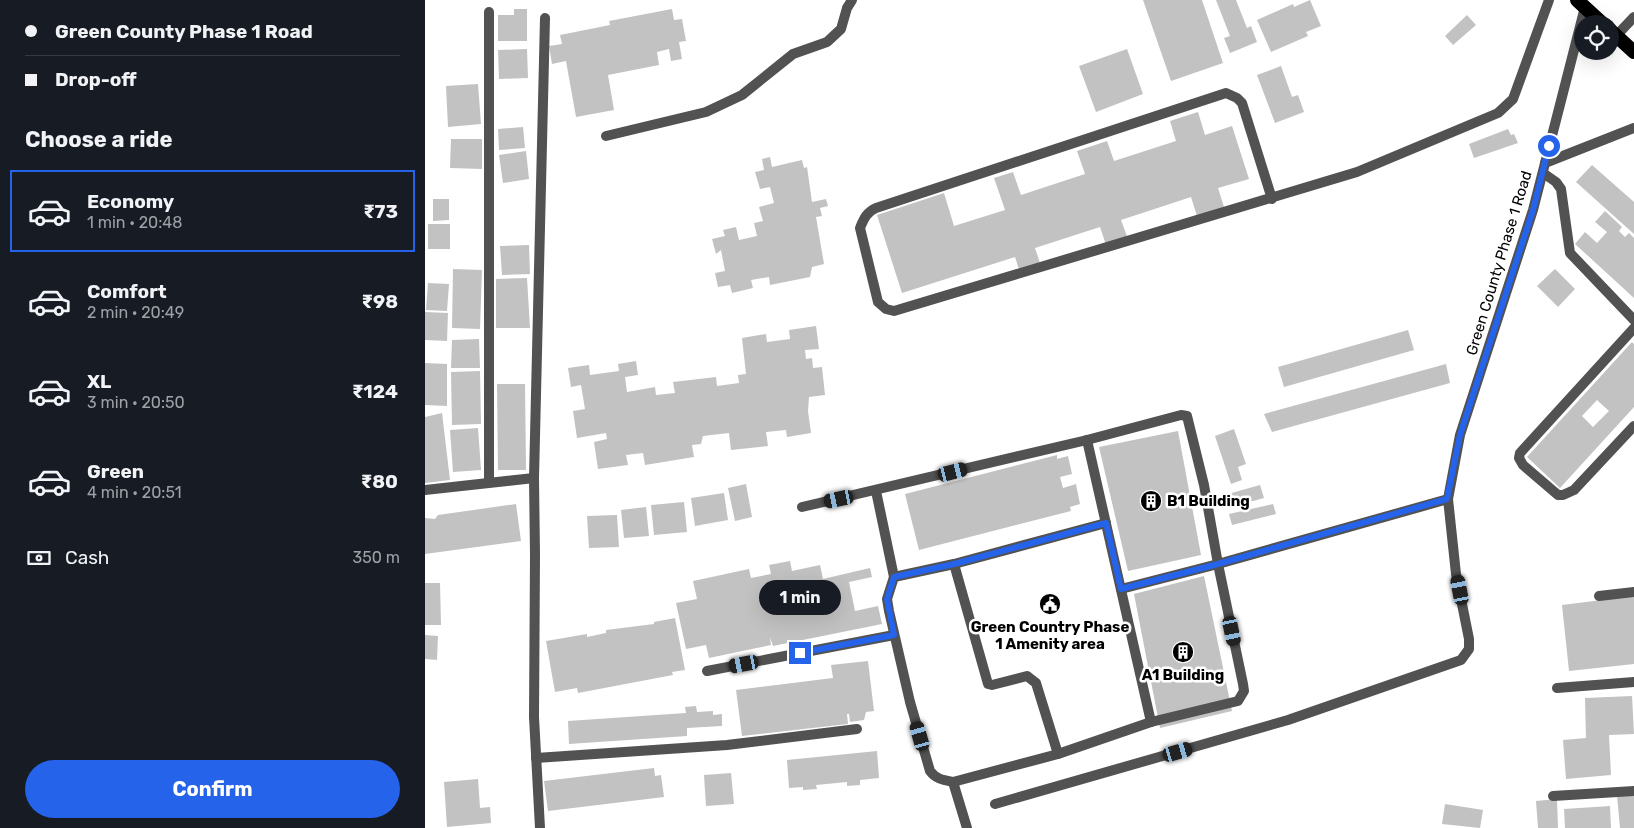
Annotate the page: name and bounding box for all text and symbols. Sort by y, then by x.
map controls [1574,15,1619,60]
button: locate [1574,15,1619,60]
text: Green County Phase 1 Road [55,20,313,43]
text: Drop-off [55,68,137,91]
text: Choose a ride [25,126,172,153]
route start [1538,135,1560,157]
street label: Green County Phase 1 Road [1462,169,1536,357]
icon: car [27,189,72,234]
text: Economy [87,190,174,213]
text: ₹73 [363,200,398,223]
text: 1 min · 20:48 [87,213,182,232]
icon: car [27,279,72,324]
text: Comfort [87,280,167,303]
text: ₹98 [362,290,398,313]
text: 2 min · 20:49 [87,303,184,322]
icon: car [27,369,72,414]
text: XL [87,370,111,393]
text: ₹124 [352,380,398,403]
text: 3 min · 20:50 [87,393,185,412]
icon: car [27,459,72,504]
text: Green [87,460,144,483]
car [936,461,969,483]
text: ₹80 [361,470,398,493]
text: 4 min · 20:51 [87,483,182,502]
car [822,489,855,509]
building icon: B1 Building [1139,489,1163,513]
place label: B1 Building [1167,492,1250,510]
icon: cash [25,544,53,572]
text: Cash [65,546,109,569]
text: 350 m [353,548,400,567]
car [1449,574,1470,606]
callout: 1 min [759,580,841,616]
text: 1 min [780,588,820,607]
public building icon: Green Country Phase 1 Amenity area [1038,592,1062,616]
car [1221,615,1242,647]
place label: Green Country Phase 1 Amenity area [971,618,1129,653]
building icon: A1 Building [1171,640,1195,664]
route end [789,642,811,664]
car [727,654,760,674]
place label: A1 Building [1142,666,1224,684]
car [908,720,931,752]
car [1161,741,1194,763]
button: Confirm [25,760,400,818]

